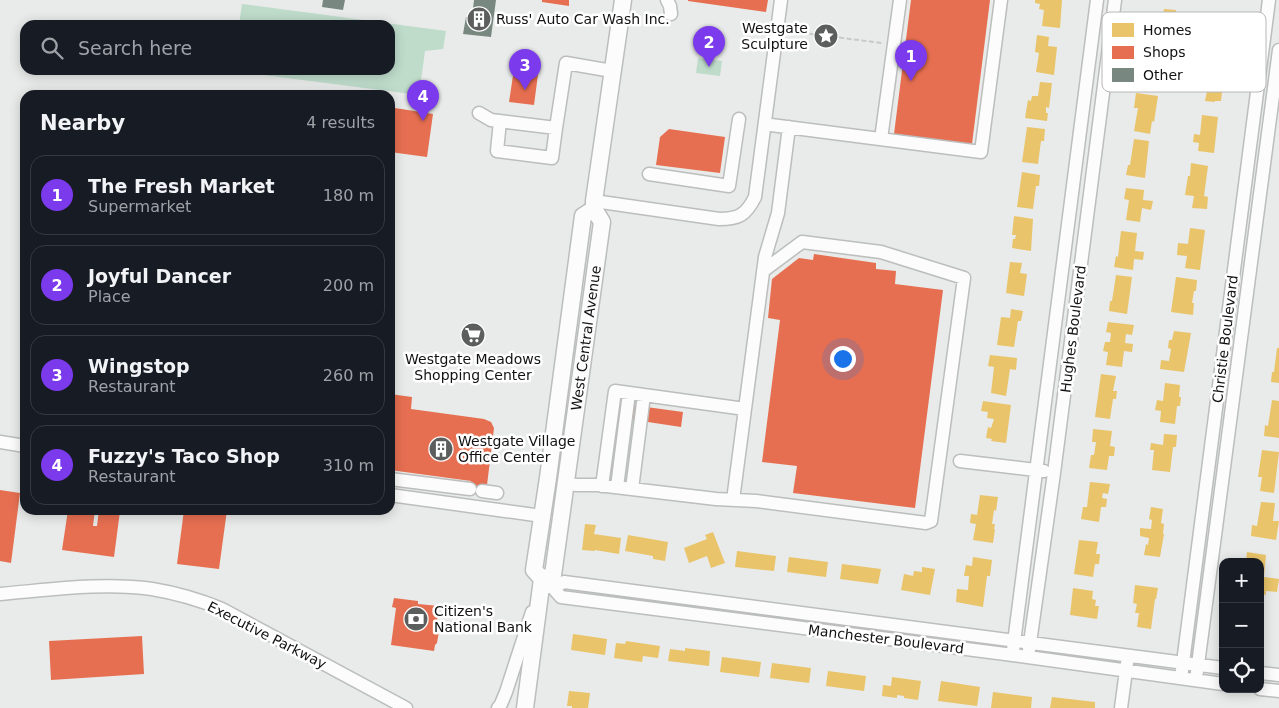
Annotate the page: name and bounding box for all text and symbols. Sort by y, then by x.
building icon: Russ' Auto Car Wash Inc. [466,6,492,32]
place label: Russ' Auto Car Wash Inc. [496,11,670,27]
legend [1102,12,1266,92]
search box [20,20,395,75]
place label: Westgate Sculpture [741,20,808,52]
text: Homes [1143,22,1192,38]
place icon: Westgate Sculpture [813,23,839,49]
pin: 2 [693,26,725,67]
icon: search [38,34,66,62]
text: Search here [78,37,192,59]
pin: 1 [895,40,927,81]
text: Shops [1143,44,1186,60]
pin: 3 [509,49,541,90]
text: Other [1143,67,1183,83]
pin: 4 [407,80,439,121]
text: Nearby [40,111,125,135]
text: 4 results [306,113,375,132]
text: The Fresh Market [88,175,275,197]
text: 1 [51,186,63,205]
text: 180 m [323,186,374,205]
text: Supermarket [88,197,191,216]
street label: West Central Avenue [568,264,604,412]
street label: Hughes Boulevard [1057,264,1089,394]
text: Joyful Dancer [88,265,231,287]
street label: Christie Boulevard [1209,274,1241,404]
text: 2 [51,276,63,295]
text: 200 m [323,276,374,295]
text: Place [88,287,131,306]
supermarket icon: Westgate Meadows Shopping Center [460,322,486,348]
your location [830,346,856,372]
place label: Westgate Meadows Shopping Center [405,351,541,383]
text: Wingstop [88,355,190,377]
text: 3 [51,366,63,385]
text: 260 m [323,366,374,385]
text: Restaurant [88,377,176,396]
place label: Westgate Village Office Center [458,433,575,465]
building icon: Westgate Village Office Center [428,436,454,462]
text: Fuzzy's Taco Shop [88,445,280,467]
text: 4 [51,456,63,475]
text: 310 m [323,456,374,475]
text: Restaurant [88,467,176,486]
map controls [1219,558,1264,693]
button: + [1219,558,1264,603]
street label: Executive Parkway [205,598,329,672]
place label: Citizen's National Bank [434,603,533,635]
button: − [1219,603,1264,648]
bank icon: Citizen's National Bank [403,606,429,632]
street label: Manchester Boulevard [807,621,965,657]
button: locate [1219,648,1264,693]

